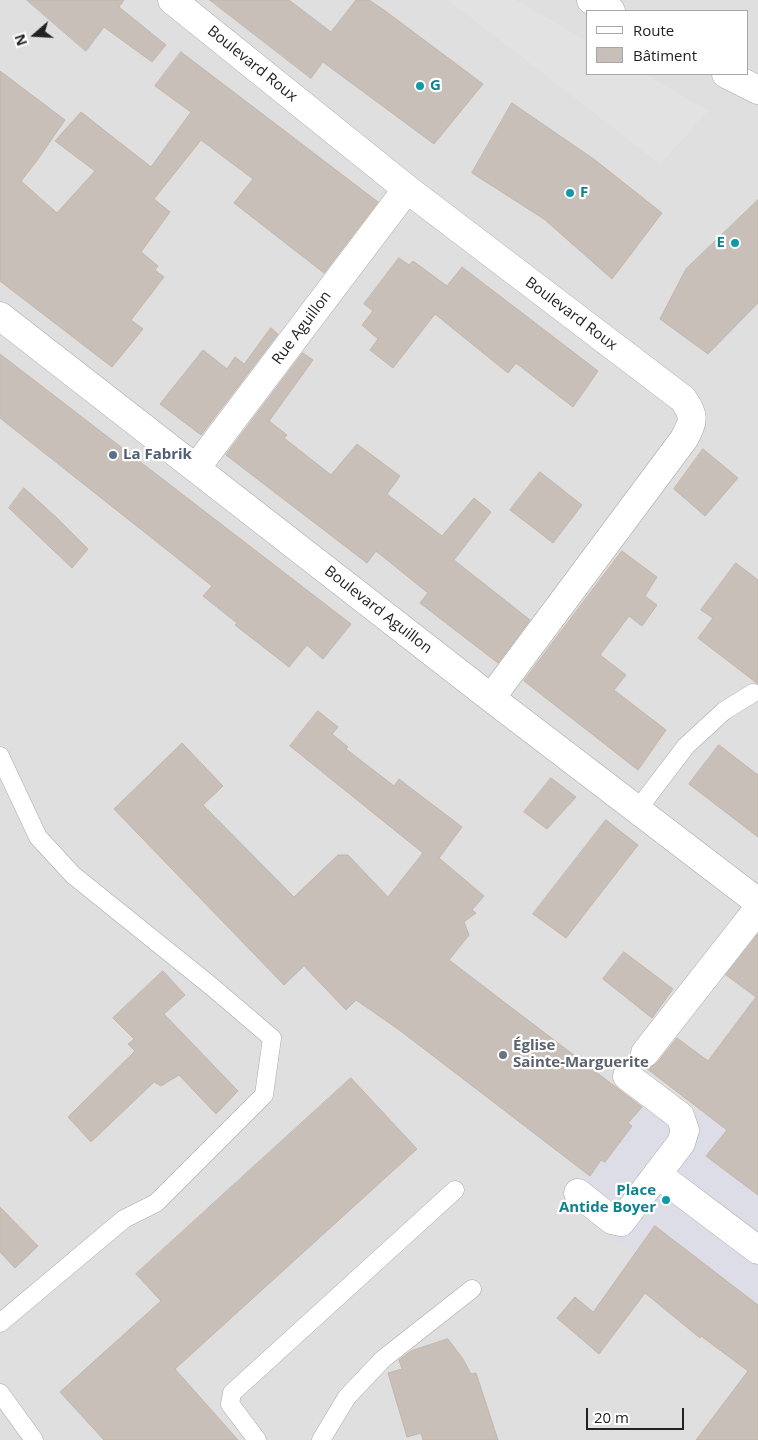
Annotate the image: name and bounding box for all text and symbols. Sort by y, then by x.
north arrow [10,10,60,60]
legend [586,10,748,75]
text: Route [633,20,674,40]
street label: Boulevard Roux [203,22,301,106]
text: N [10,32,31,49]
text: Bâtiment [633,45,697,65]
place label: G [430,77,441,95]
marker: G [414,80,426,92]
place label: F [580,184,588,202]
marker: F [564,187,576,199]
place label: E [717,234,725,252]
marker: E [729,237,741,249]
street label: Boulevard Roux [521,274,621,354]
street label: Rue Aguillon [269,288,335,368]
place label: La Fabrik [123,446,192,464]
marker: La Fabrik [107,449,119,461]
street label: Boulevard Aguillon [321,562,435,658]
place label: Église Sainte-Marguerite [513,1037,649,1072]
marker: Église Sainte-Marguerite [497,1049,509,1061]
place label: Place Antide Boyer [559,1182,656,1217]
marker: Place Antide Boyer [660,1194,672,1206]
scale bar [588,1398,686,1430]
text: 20 m [594,1407,629,1427]

